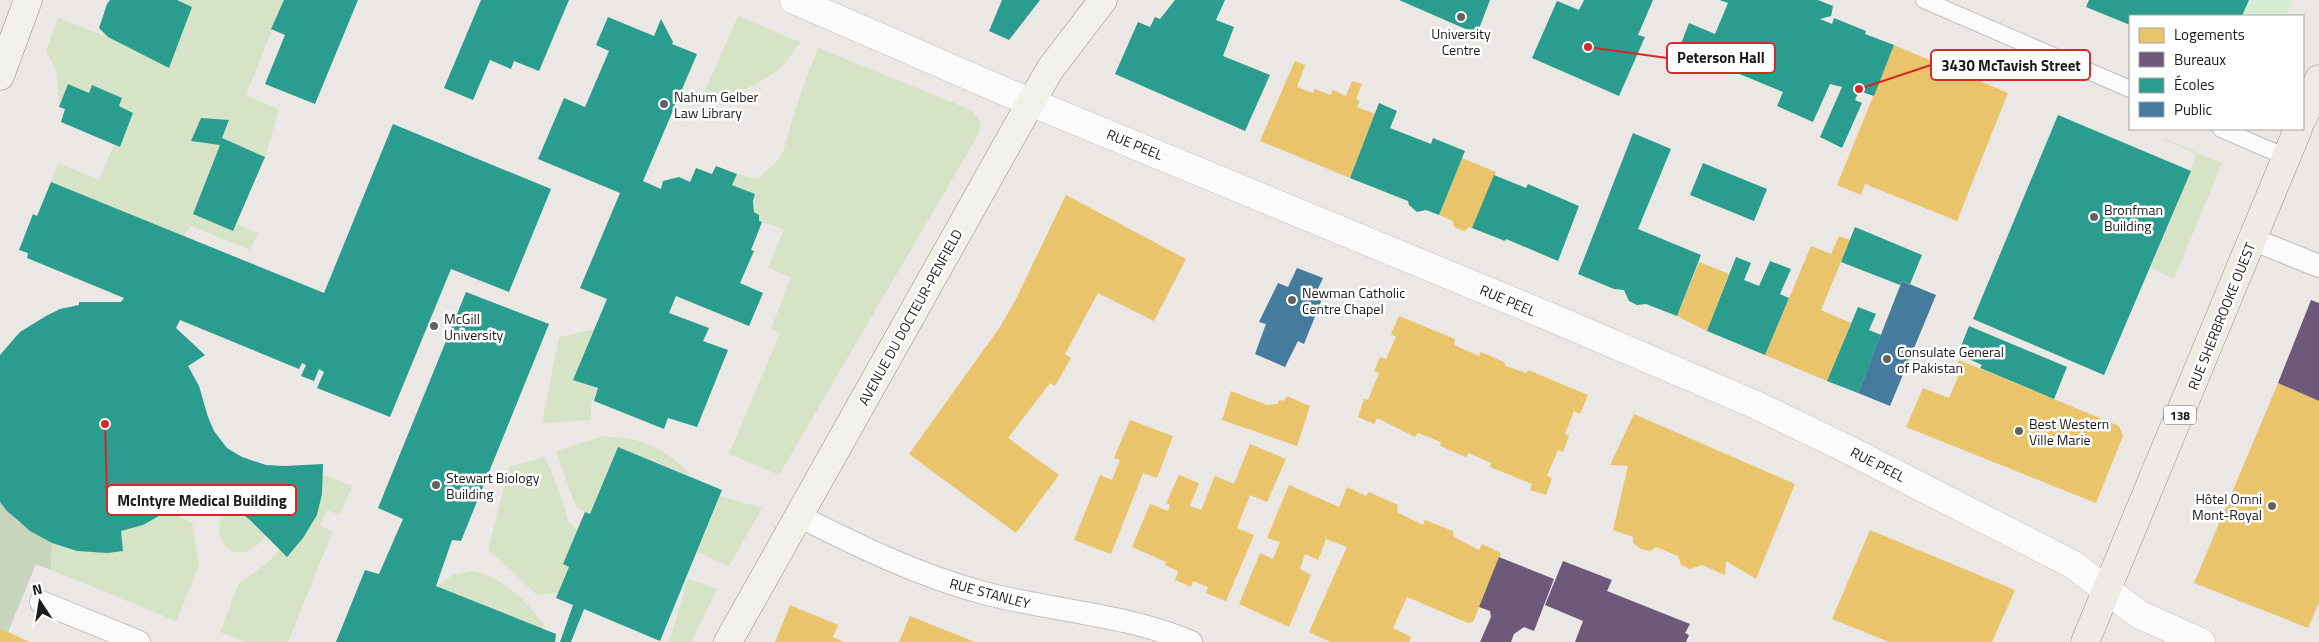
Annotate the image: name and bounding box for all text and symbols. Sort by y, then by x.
marker: University Centre [1455,11,1467,23]
legend [2129,15,2304,130]
place label: University Centre [1431,23,1491,60]
text: Logements [2174,23,2245,46]
callout: Peterson Hall [1667,43,1775,73]
text: Peterson Hall [1677,46,1765,69]
text: Bureaux [2174,48,2226,71]
callout: 3430 McTavish Street [1931,50,2090,80]
text: 3430 McTavish Street [1941,54,2081,77]
text: Écoles [2174,73,2215,96]
place label: Nahum Gelber Law Library [674,86,759,123]
marker: Nahum Gelber Law Library [658,98,670,110]
text: Public [2174,98,2212,121]
street label: RUE PEEL [1104,123,1167,165]
place label: Bronfman Building [2104,199,2163,236]
marker: Bronfman Building [2088,211,2100,223]
street label: AVENUE DU DOCTEUR-PENFIELD [853,225,967,409]
street label: RUE SHERBROOKE OUEST [2182,239,2260,393]
street label: RUE PEEL [1477,279,1540,321]
place label: Newman Catholic Centre Chapel [1302,282,1405,319]
marker: Newman Catholic Centre Chapel [1286,294,1298,306]
place label: McGill University [444,308,504,345]
marker: McGill University [428,320,440,332]
place label: Consulate General of Pakistan [1897,341,2004,378]
marker: Consulate General of Pakistan [1881,353,1893,365]
road number: 138 [2164,406,2196,424]
place label: Best Western Ville Marie [2029,413,2109,450]
marker: Best Western Ville Marie [2013,425,2025,437]
street label: RUE PEEL [1847,441,1909,487]
place label: Stewart Biology Building [446,467,540,504]
marker: Stewart Biology Building [430,479,442,491]
callout: McIntyre Medical Building [107,485,296,515]
place label: Hôtel Omni Mont-Royal [2192,488,2262,525]
text: McIntyre Medical Building [117,489,287,512]
marker: Hôtel Omni Mont-Royal [2266,500,2278,512]
street label: RUE STANLEY [947,572,1033,614]
north arrow [15,577,65,627]
text: N [30,578,44,600]

